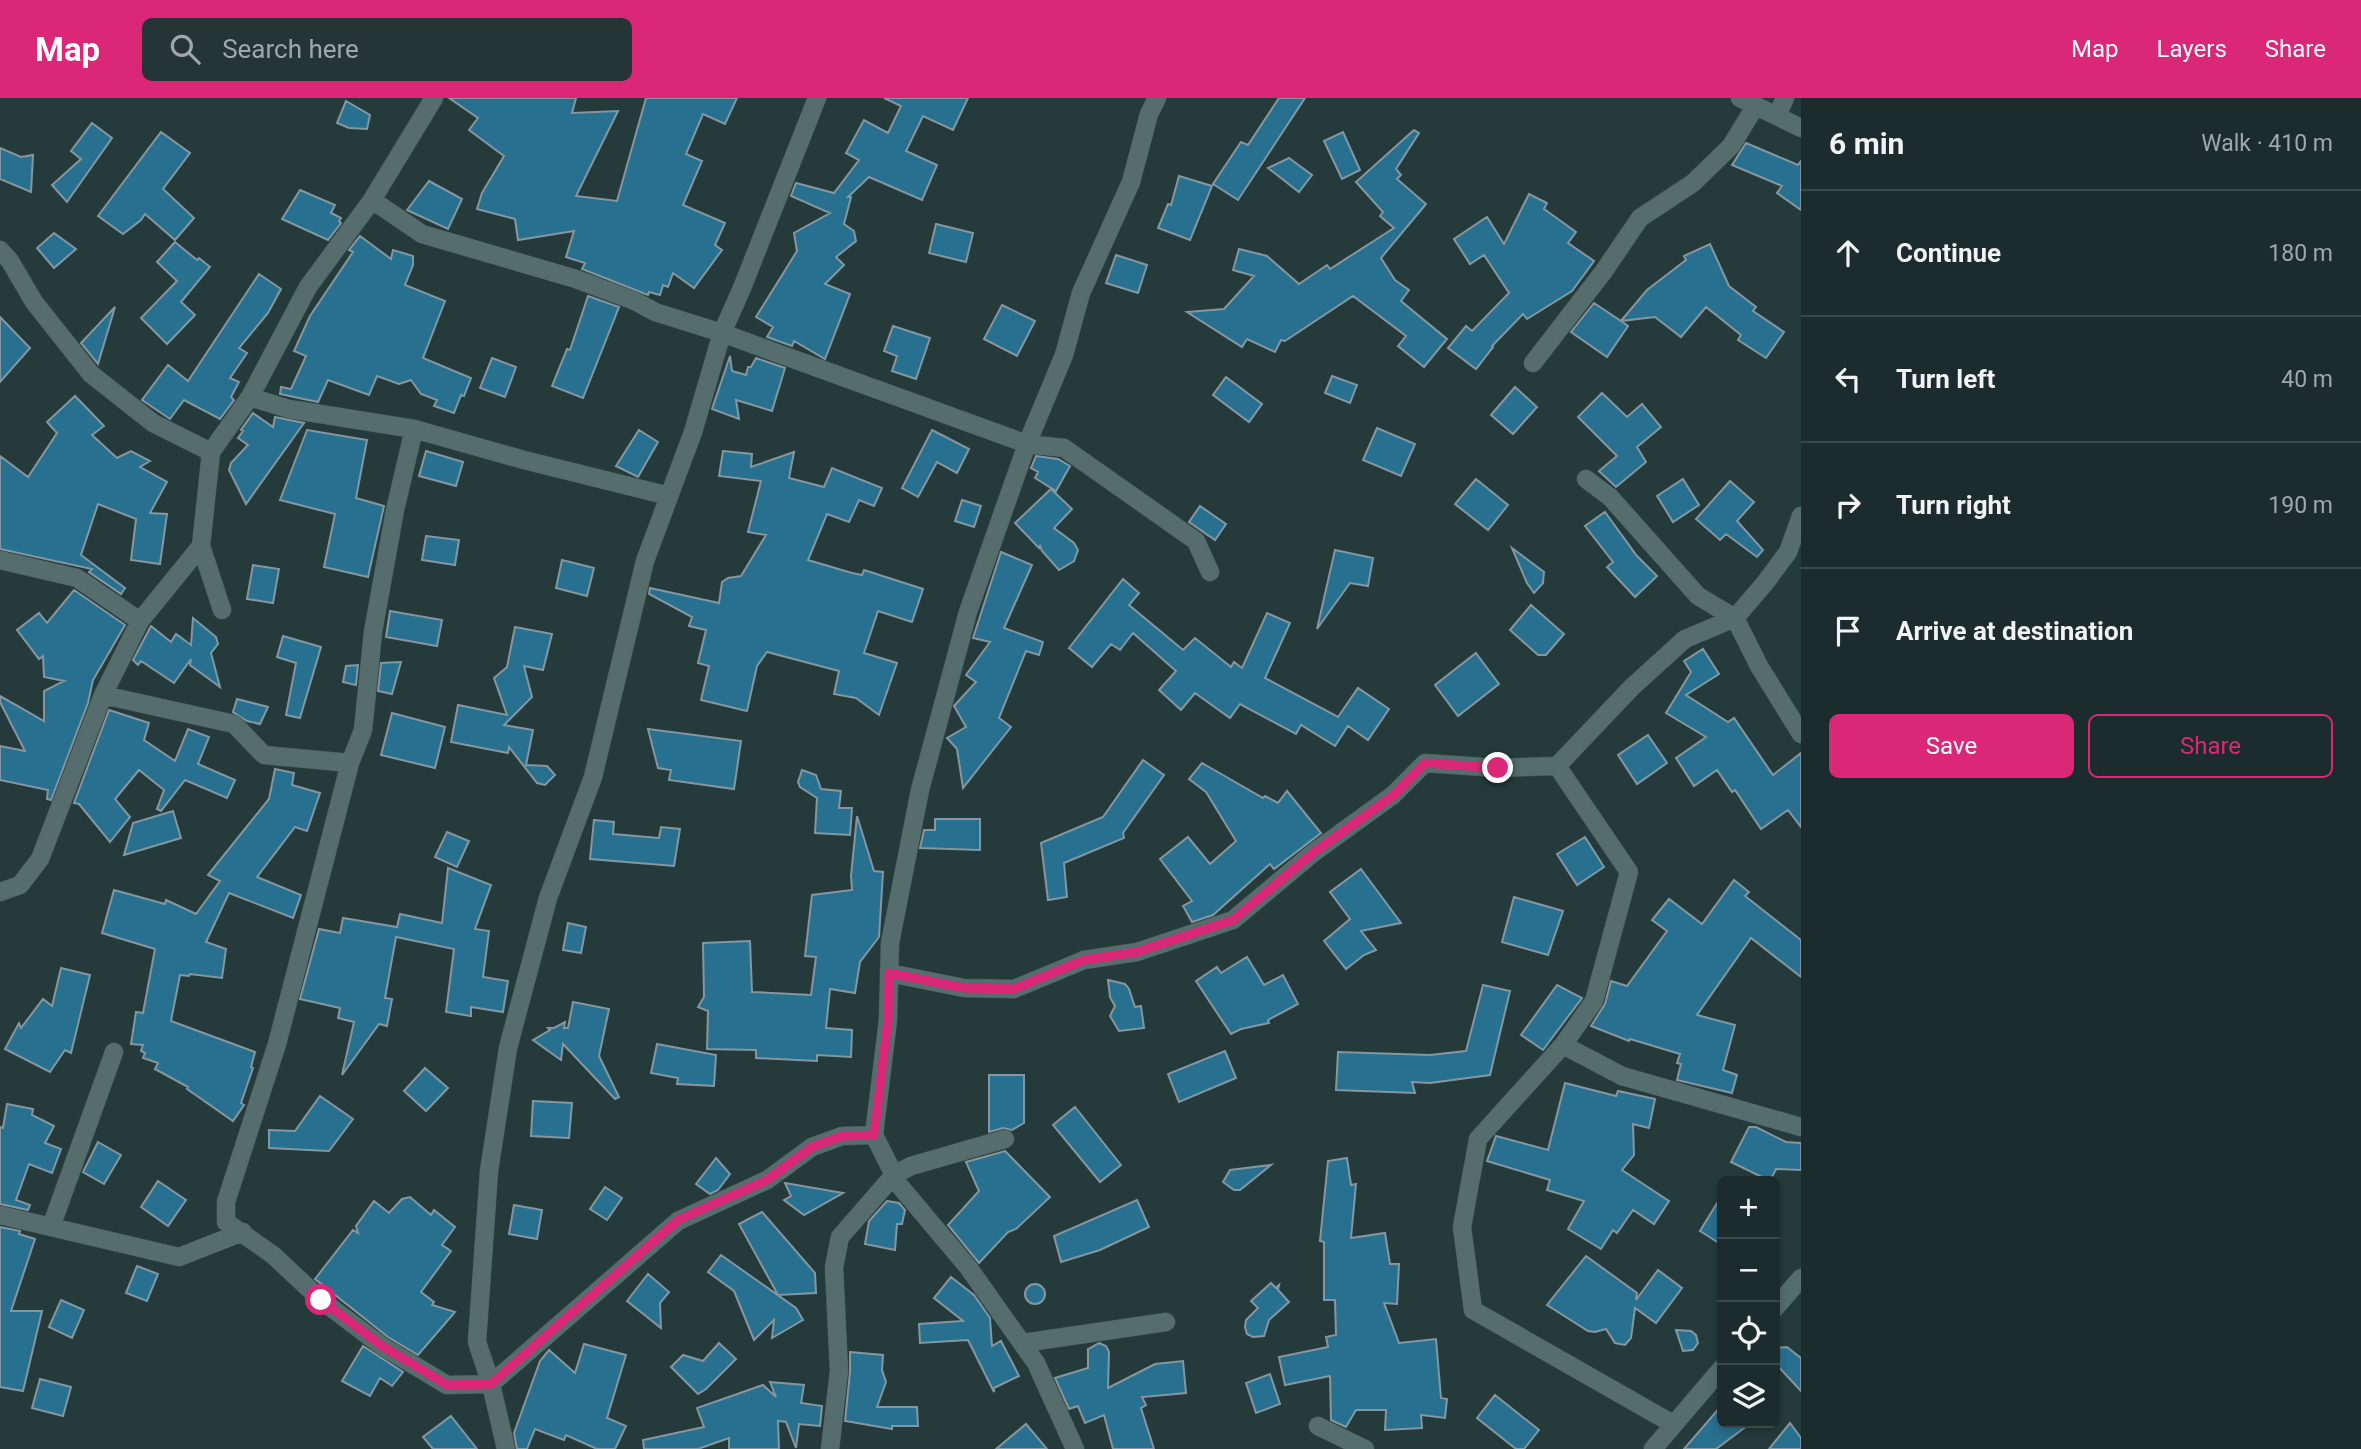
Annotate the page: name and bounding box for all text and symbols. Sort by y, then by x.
search box [142,18,632,81]
text: Map [35,30,100,69]
icon: search [166,30,204,68]
text: Search here [222,34,359,64]
text: Map [2071,35,2119,63]
text: Layers [2157,35,2227,63]
text: Share [2265,35,2326,63]
text: 6 min [1829,126,1904,161]
text: Walk · 410 m [2201,130,2333,157]
icon: ahead [1829,234,1867,272]
text: Continue [1896,238,2001,268]
text: 180 m [2268,240,2333,267]
icon: left [1829,360,1867,398]
text: Turn left [1896,364,1995,394]
text: 40 m [2281,366,2333,393]
icon: right [1829,486,1867,524]
text: Turn right [1896,490,2011,520]
text: 190 m [2268,492,2333,519]
icon: arrive [1829,612,1867,650]
text: Arrive at destination [1896,616,2133,646]
button: Save [1829,714,2074,778]
button: Share [2088,714,2333,778]
route end [1482,752,1513,783]
map controls [1717,1176,1780,1428]
button: + [1717,1176,1780,1239]
button: − [1717,1239,1780,1302]
route start [305,1284,336,1315]
button: locate [1717,1302,1780,1365]
button: layers [1717,1365,1780,1428]

